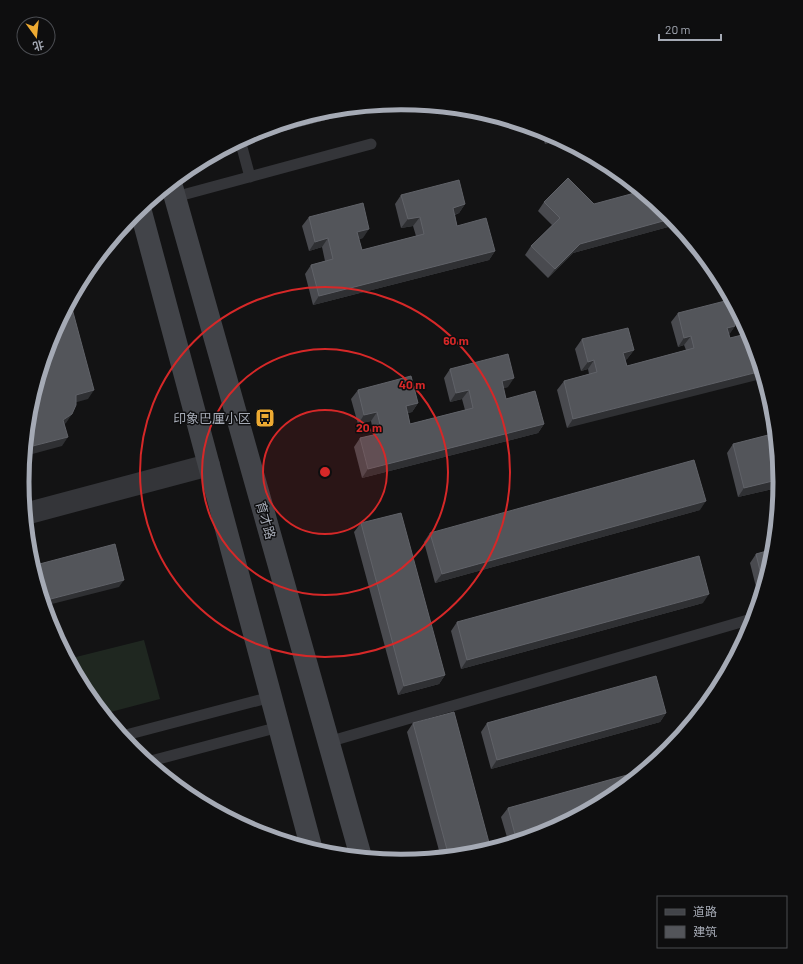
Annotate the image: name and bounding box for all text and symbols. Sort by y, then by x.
north arrow [16,16,56,56]
scale bar [659,16,721,42]
text: 20 m [665,22,691,36]
text: 北 [32,38,46,54]
text: 60 m [443,333,469,347]
text: 40 m [399,377,425,391]
bus stop icon: 印象巴厘小区 [254,407,276,429]
place label: 印象巴厘小区 [173,410,251,426]
text: 20 m [356,420,382,434]
centre of rings [318,465,332,479]
street label: 育才路 [253,499,279,541]
legend [657,896,787,948]
text: 道路 [693,904,717,918]
text: 建筑 [693,924,717,938]

